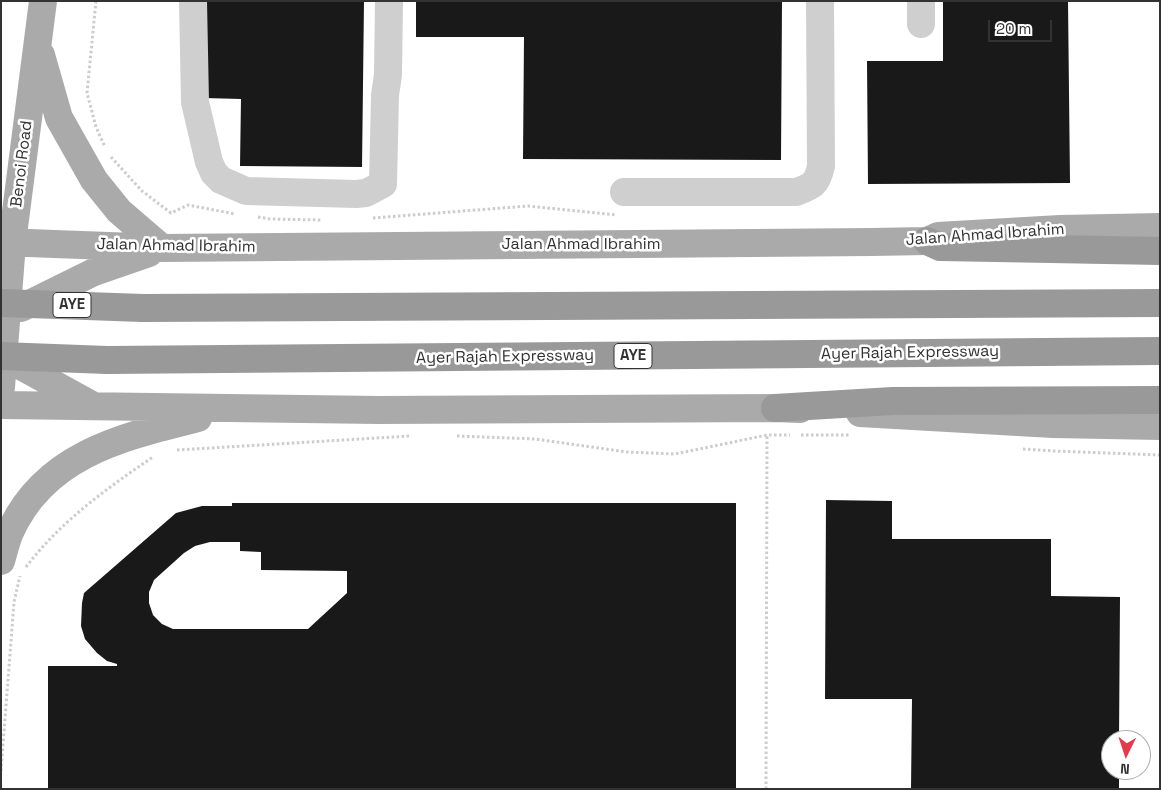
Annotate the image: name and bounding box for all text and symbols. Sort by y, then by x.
scale bar [991,10,1055,42]
text: 20 m [996,19,1031,38]
street label: Benoi Road [7,120,37,208]
street label: Jalan Ahmad Ibrahim [905,220,1065,250]
street label: Jalan Ahmad Ibrahim [96,235,256,257]
street label: Jalan Ahmad Ibrahim [501,235,661,255]
road number: AYE [53,292,91,318]
street label: Ayer Rajah Expressway [821,342,999,364]
road number: AYE [614,344,652,368]
street label: Ayer Rajah Expressway [416,346,594,368]
north arrow [1101,730,1151,780]
text: N [1120,760,1130,778]

